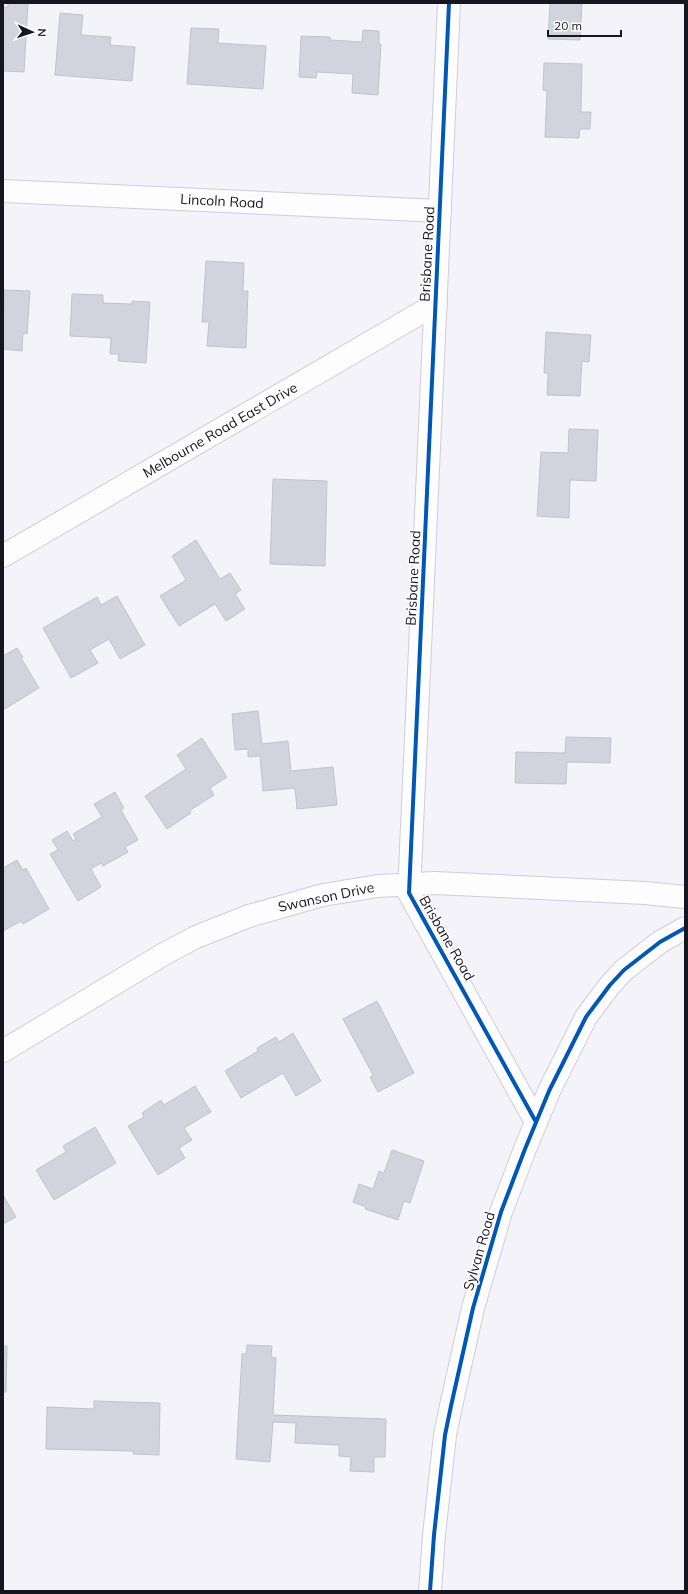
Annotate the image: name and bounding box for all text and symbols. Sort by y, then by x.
north arrow [12,12,52,52]
scale bar [548,12,621,38]
text: 20 m [554,18,582,33]
text: N [35,28,49,37]
street label: Lincoln Road [180,190,264,212]
street label: Brisbane Road [416,206,438,302]
street label: Melbourne Road East Drive [139,378,301,482]
street label: Brisbane Road [402,530,424,626]
street label: Swanson Drive [276,878,376,916]
street label: Brisbane Road [415,892,479,984]
street label: Sylvan Road [459,1209,499,1293]

